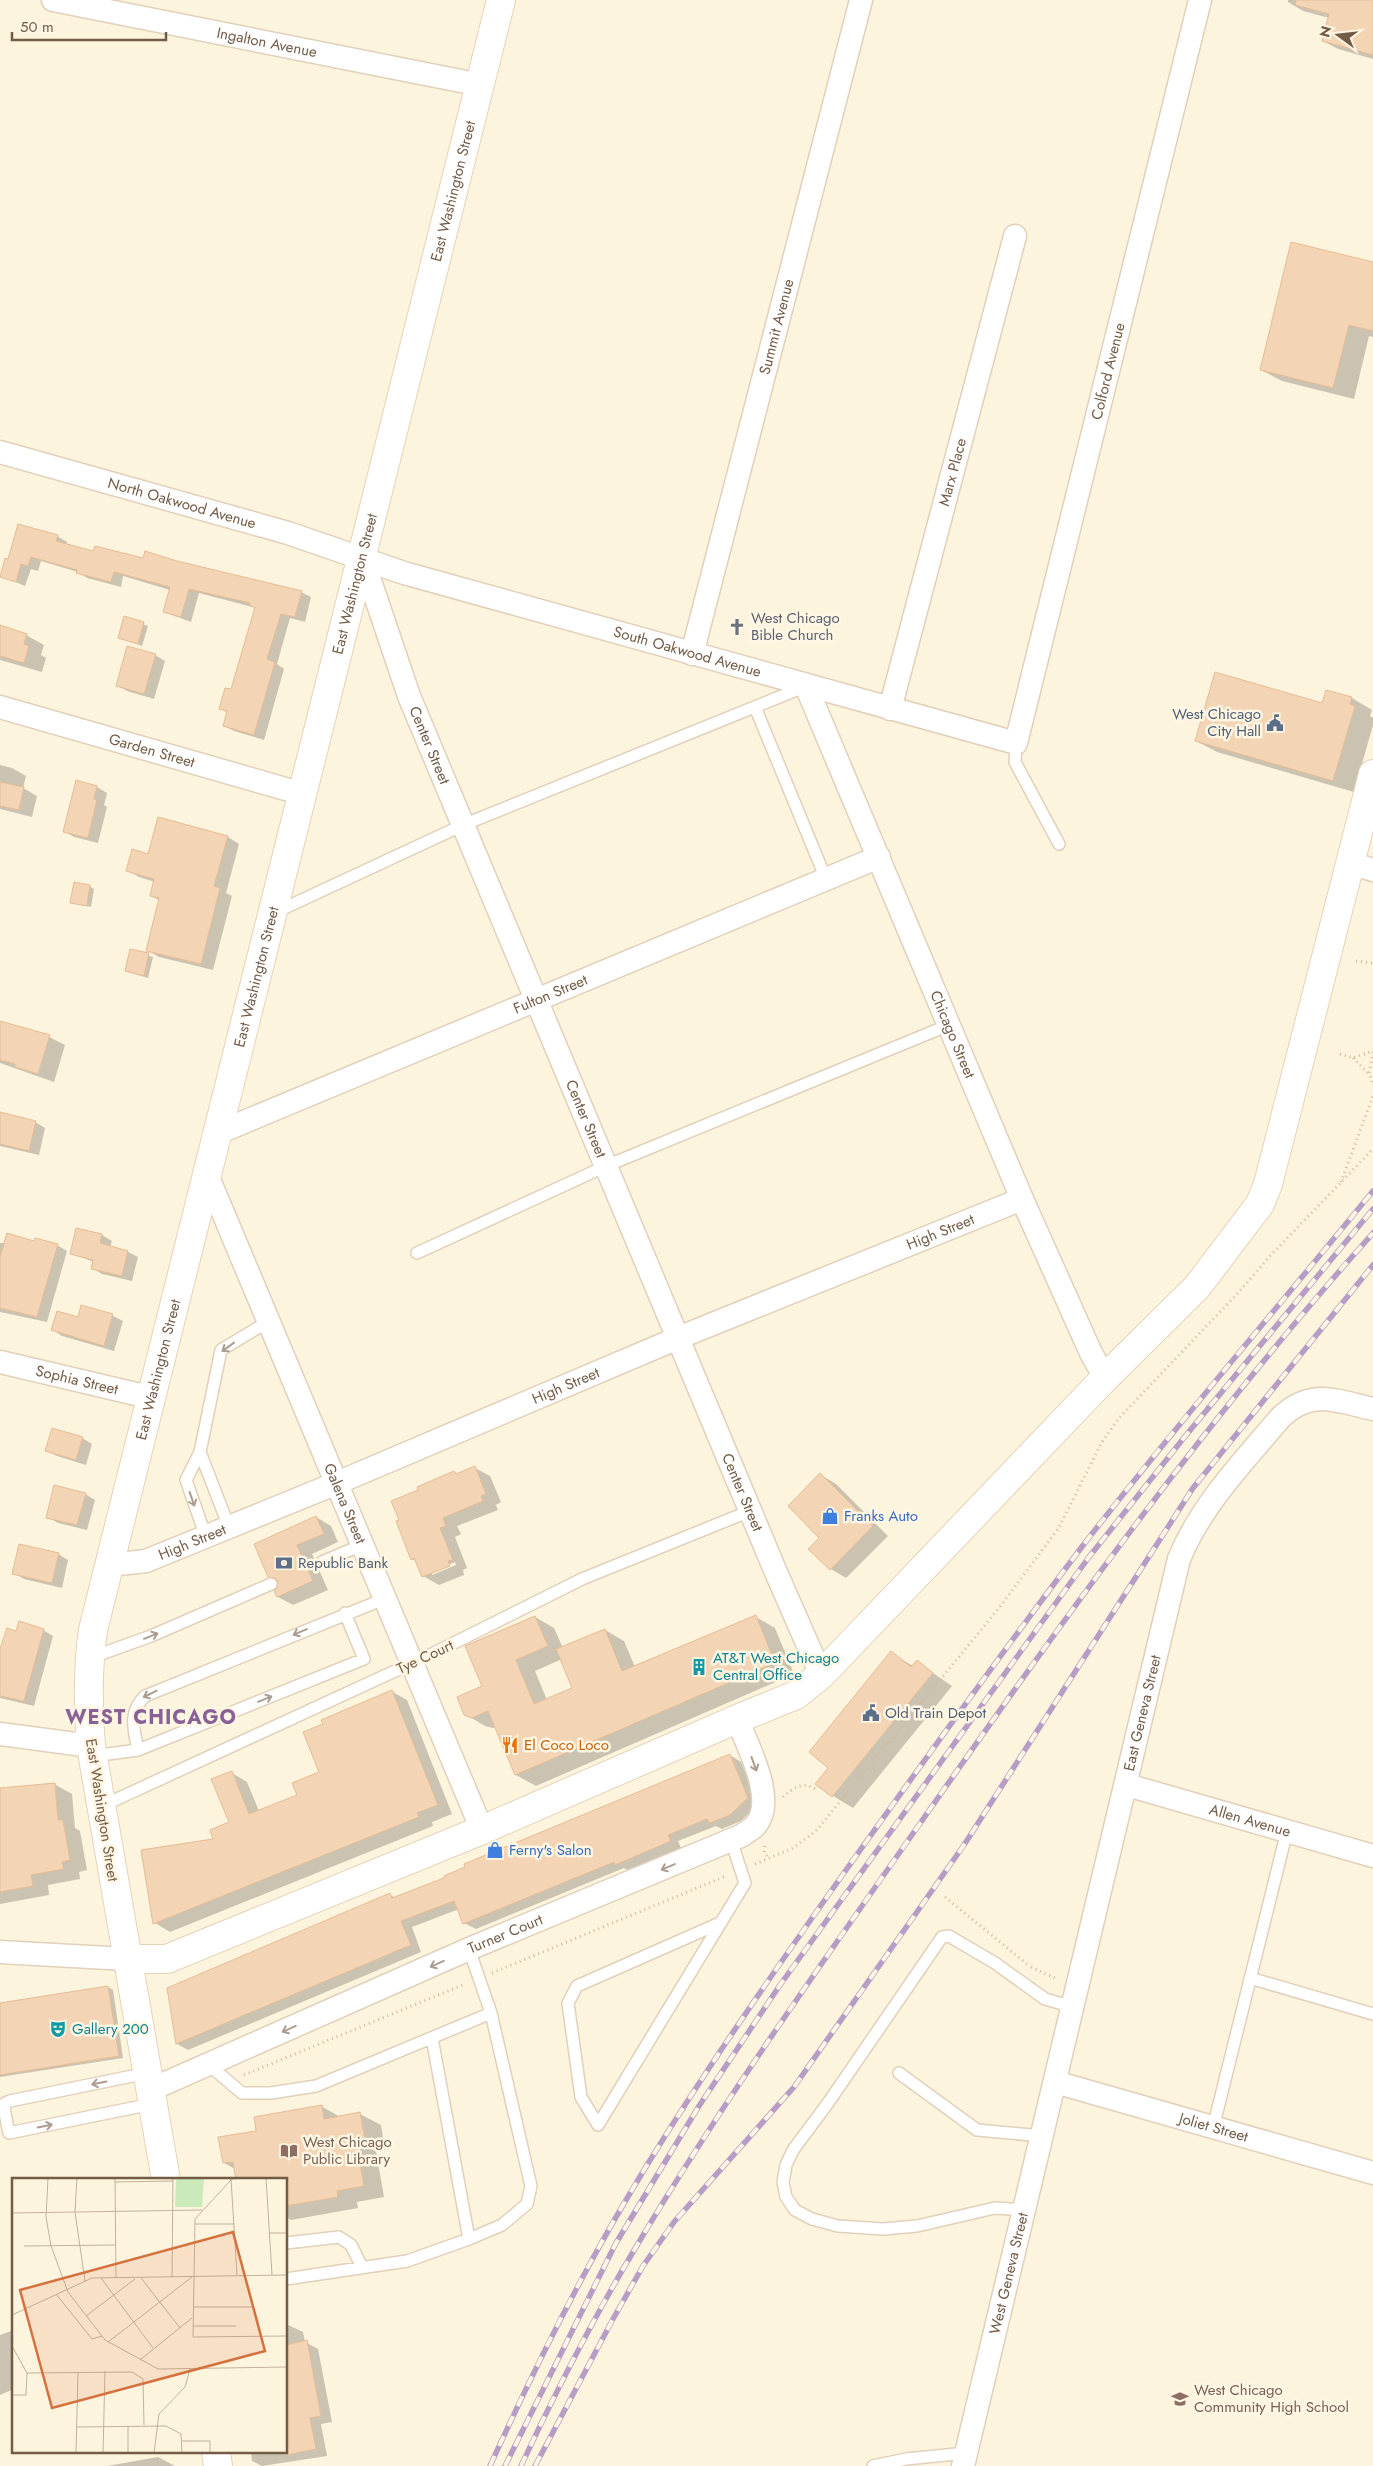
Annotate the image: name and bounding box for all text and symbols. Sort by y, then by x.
scale bar [12,10,166,42]
north arrow [1313,10,1363,60]
text: 50 m [20,16,54,38]
street label: Ingalton Avenue [215,22,319,63]
text: N [1314,24,1337,40]
street label: East Washington Street [425,118,481,264]
street label: Summit Avenue [754,276,800,377]
street label: Colford Avenue [1085,320,1131,422]
street label: Marx Place [933,435,972,509]
street label: North Oakwood Avenue [105,472,259,535]
street label: East Washington Street [327,511,383,657]
place label: West Chicago Bible Church [751,607,840,646]
church icon: West Chicago Bible Church [727,617,747,637]
street label: South Oakwood Avenue [611,621,764,683]
street label: Center Street [403,703,456,788]
place label: West Chicago City Hall [1172,703,1261,742]
public building icon: West Chicago City Hall [1265,713,1285,733]
street label: Garden Street [106,728,198,774]
street label: East Washington Street [228,904,285,1050]
street label: Fulton Street [510,969,591,1019]
street label: Chicago Street [924,987,981,1082]
street label: Center Street [560,1076,612,1161]
street label: High Street [903,1208,978,1256]
street label: East Washington Street [130,1297,186,1443]
one-way arrow [221,1342,235,1352]
street label: Sophia Street [33,1360,121,1401]
street label: High Street [528,1362,603,1410]
street label: Center Street [716,1450,769,1535]
street label: Galena Street [318,1460,372,1547]
one-way arrow [188,1491,197,1506]
place label: Franks Auto [844,1505,918,1527]
shop icon: Franks Auto [820,1506,840,1526]
street label: High Street [155,1518,230,1566]
place label: Republic Bank [298,1552,389,1574]
bank icon: Republic Bank [274,1553,294,1573]
one-way arrow [293,1627,308,1637]
one-way arrow [143,1631,158,1640]
street label: Tye Court [393,1634,457,1680]
place label: AT&T West Chicago Central Office [713,1647,839,1686]
street label: East Geneva Street [1118,1652,1167,1773]
building icon: AT&T West Chicago Central Office [689,1657,709,1677]
one-way arrow [143,1690,158,1700]
one-way arrow [257,1694,272,1703]
place label: Old Train Depot [885,1702,986,1724]
district label: WEST CHICAGO [65,1703,237,1732]
public building icon: Old Train Depot [861,1703,881,1723]
place label: El Coco Loco [524,1734,609,1756]
restaurant icon: El Coco Loco [500,1735,520,1755]
street label: East Washington Street [80,1737,124,1883]
one-way arrow [750,1756,759,1771]
street label: Allen Avenue [1207,1798,1294,1843]
place label: Ferny's Salon [509,1839,592,1861]
shop icon: Ferny's Salon [485,1840,505,1860]
one-way arrow [660,1863,675,1872]
street label: Turner Court [464,1908,546,1959]
one-way arrow [430,1959,445,1969]
place label: Gallery 200 [72,2018,149,2040]
theatre icon: Gallery 200 [48,2019,68,2039]
one-way arrow [282,2025,297,2035]
one-way arrow [91,2079,107,2088]
street label: Joliet Street [1175,2107,1251,2148]
one-way arrow [36,2120,52,2130]
place label: West Chicago Public Library [303,2131,392,2170]
library icon: West Chicago Public Library [279,2141,299,2161]
inset map [12,2178,288,2454]
street label: West Geneva Street [984,2210,1034,2337]
place label: West Chicago Community High School [1194,2379,1349,2418]
school or university icon: West Chicago Community High School [1170,2389,1190,2409]

